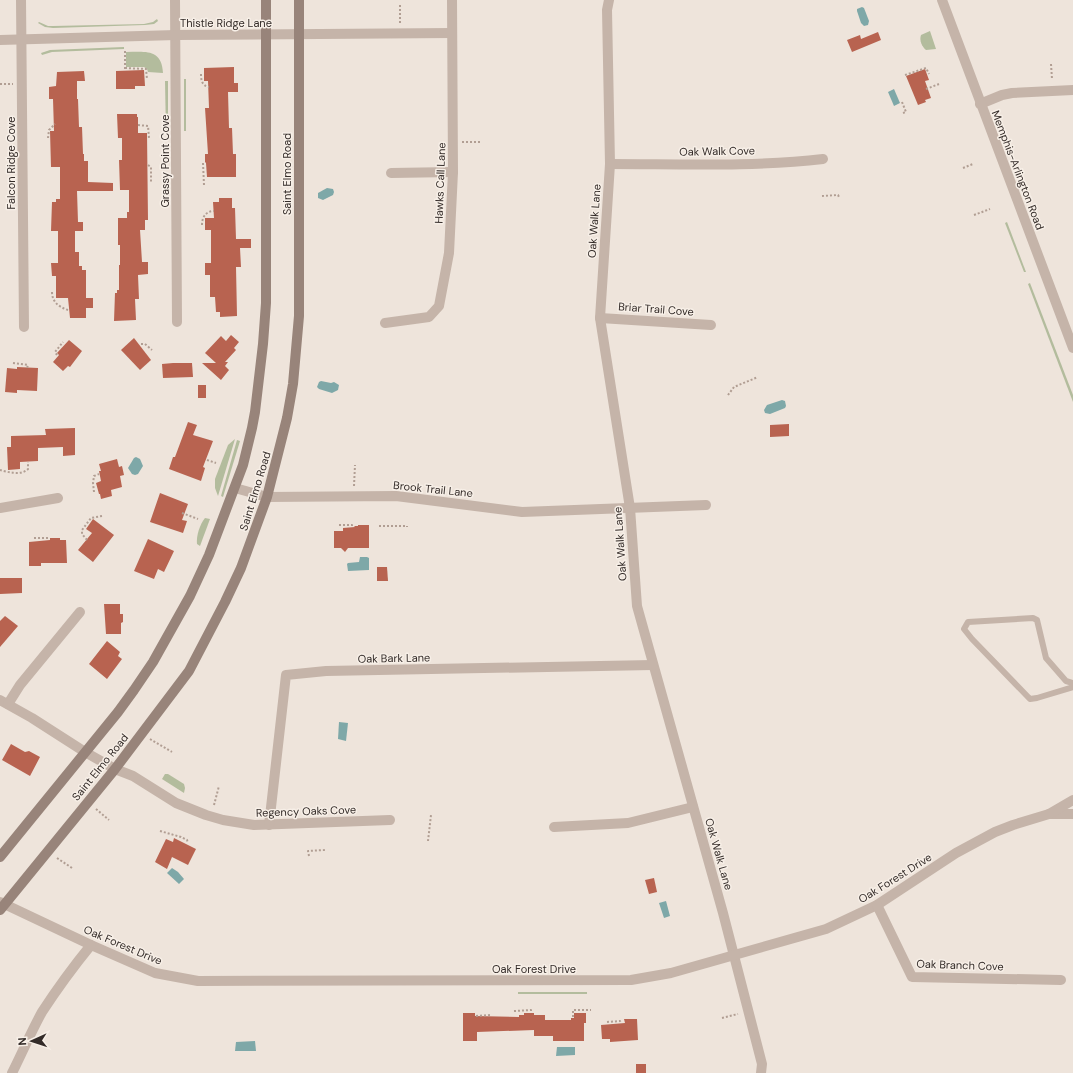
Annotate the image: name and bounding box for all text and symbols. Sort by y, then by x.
street label: Thistle Ridge Lane [180,16,272,30]
street label: Memphis-Arlington Road [989,108,1047,232]
street label: Grassy Point Cove [158,115,172,207]
street label: Falcon Ridge Cove [4,116,18,210]
street label: Saint Elmo Road [280,133,294,215]
street label: Hawks Call Lane [432,142,448,224]
street label: Oak Walk Cove [679,143,755,159]
street label: Oak Walk Lane [584,183,604,259]
street label: Briar Trail Cove [618,299,694,319]
street label: Saint Elmo Road [236,450,274,532]
street label: Brook Trail Lane [392,478,474,500]
street label: Oak Walk Lane [610,506,630,582]
street label: Oak Bark Lane [358,650,430,666]
street label: Saint Elmo Road [69,731,131,803]
street label: Regency Oaks Cove [256,802,356,820]
street label: Oak Walk Lane [702,816,736,892]
street label: Oak Forest Drive [856,850,934,906]
street label: Oak Forest Drive [82,922,164,968]
street label: Oak Branch Cove [916,956,1004,974]
street label: Oak Forest Drive [492,962,576,976]
north arrow [12,1021,52,1061]
text: N [15,1037,29,1046]

